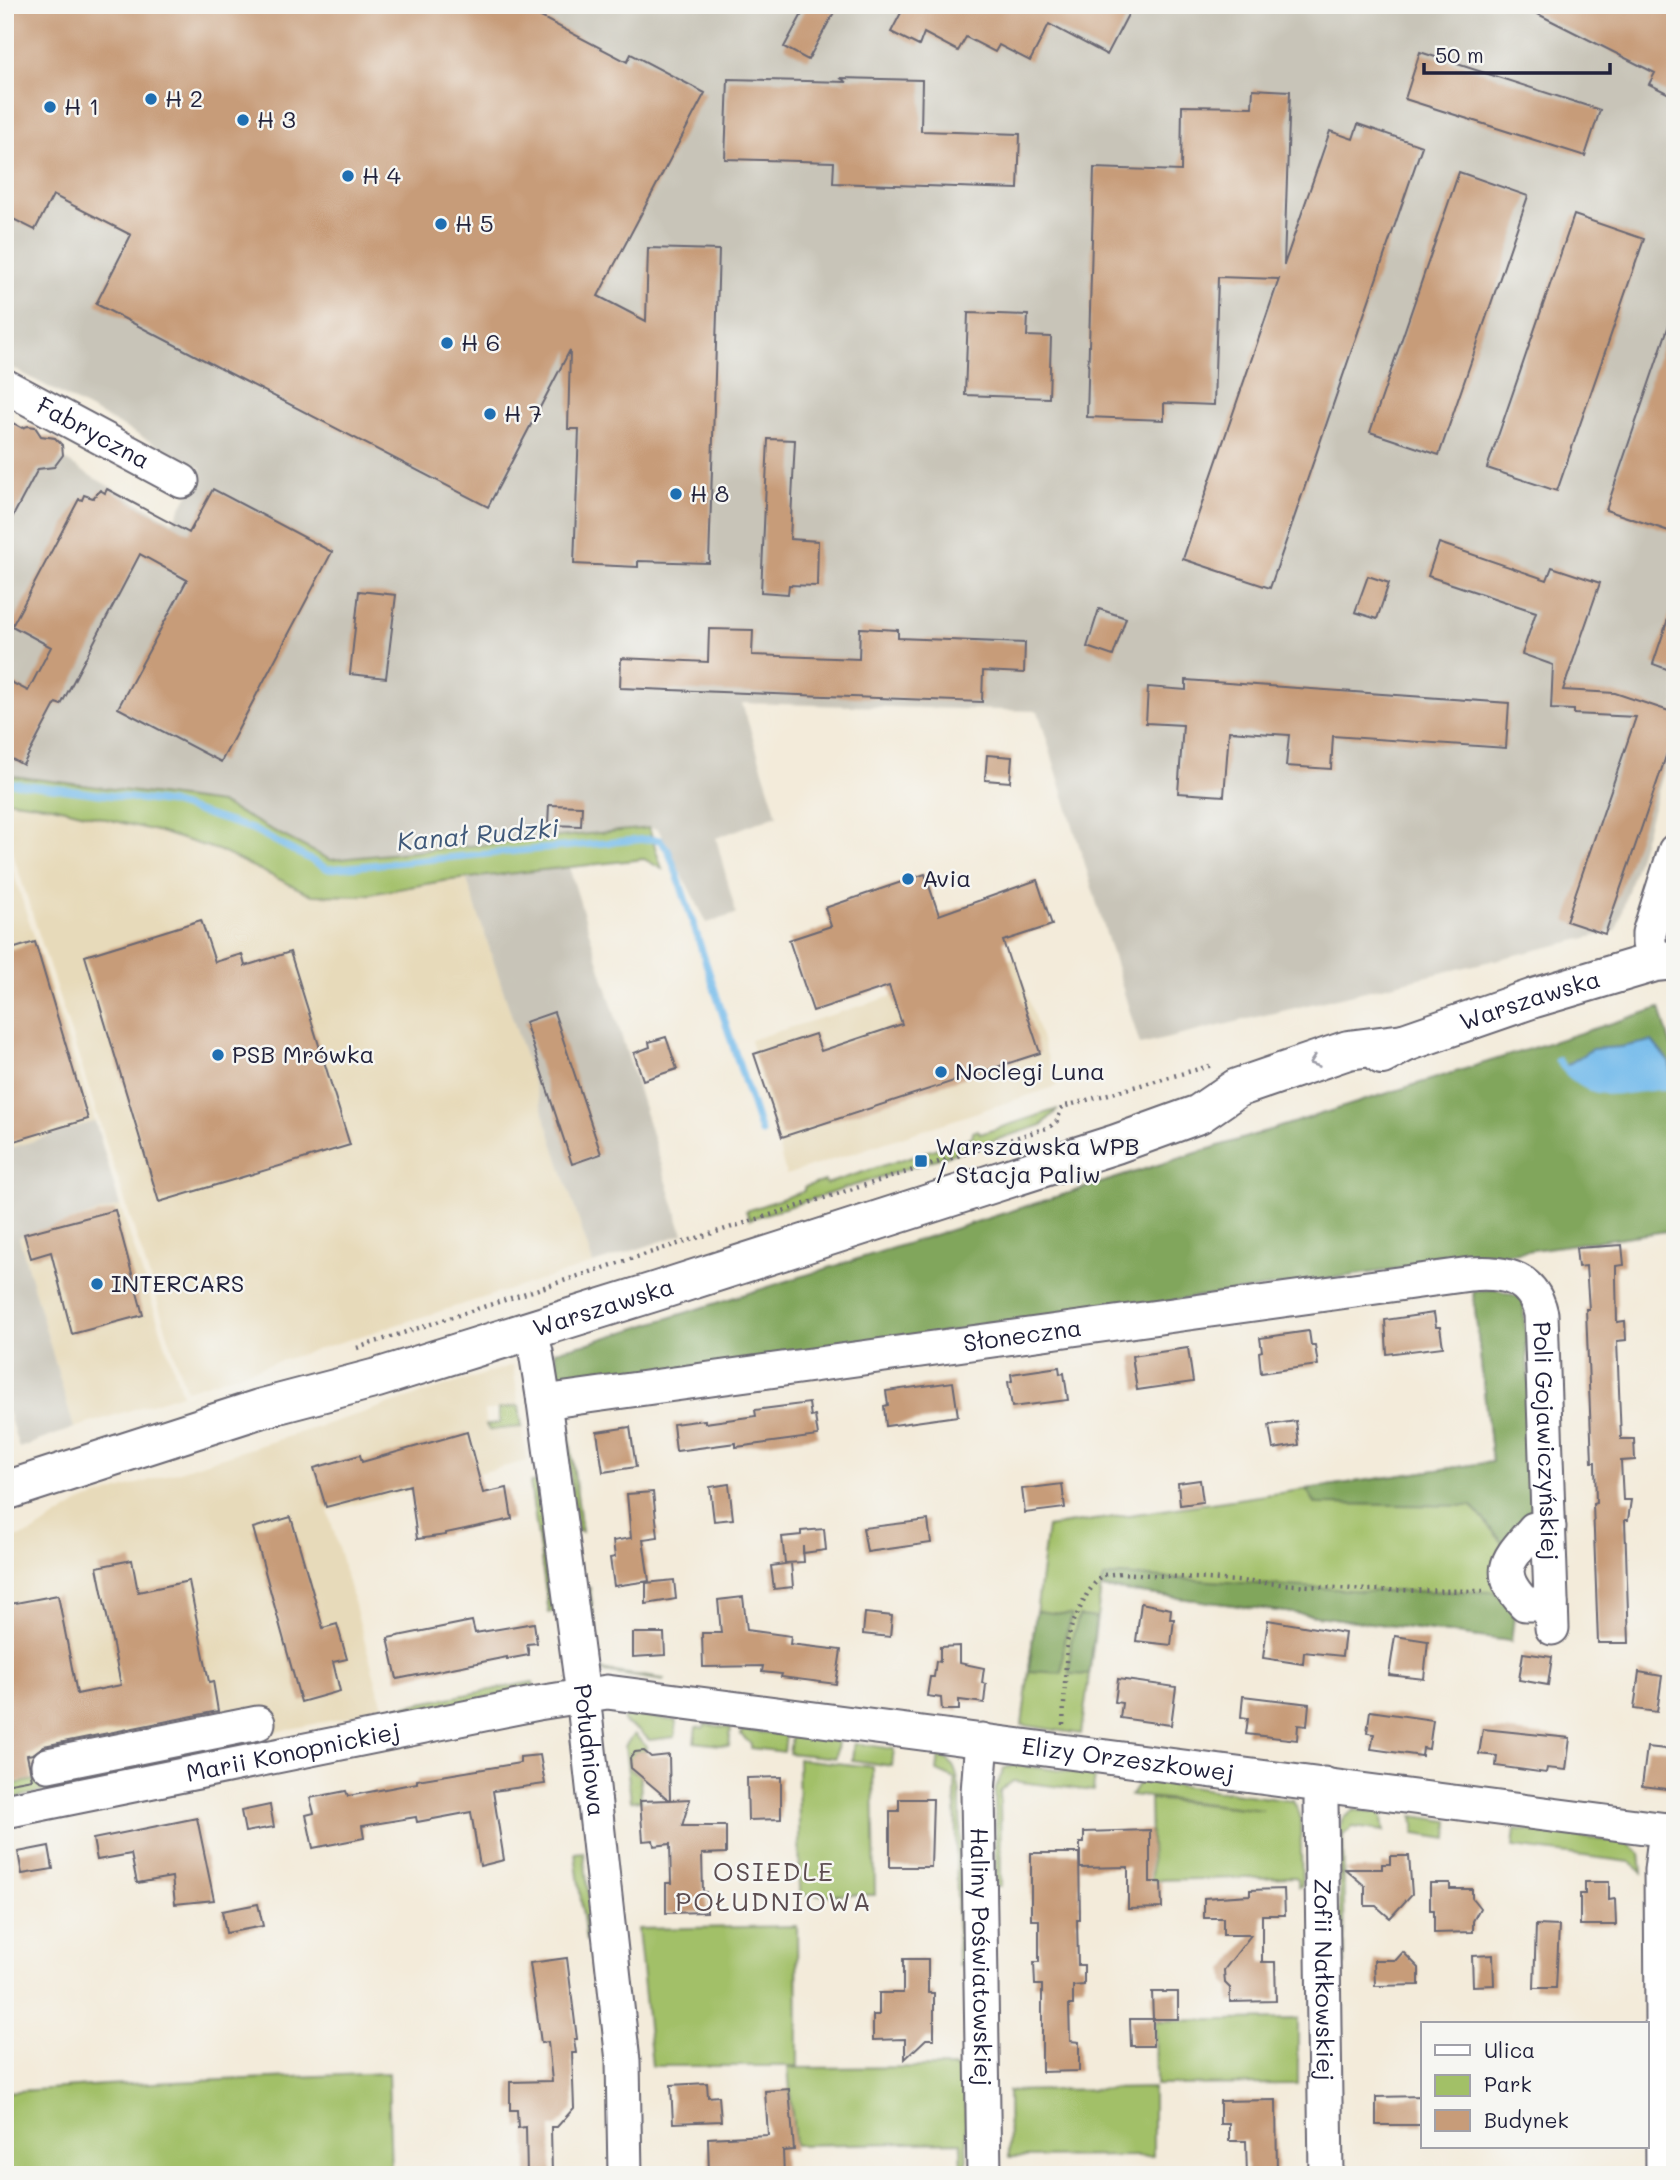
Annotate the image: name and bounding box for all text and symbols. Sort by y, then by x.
scale bar [1424,32,1610,76]
text: 50 m [1435,41,1484,68]
place label: H 2 [165,82,203,113]
place label: H 1 [64,90,100,121]
marker: H 2 [143,91,159,107]
marker: H 1 [42,99,58,115]
place label: H 3 [257,103,296,134]
marker: H 3 [235,112,251,128]
place label: H 4 [362,159,401,190]
marker: H 4 [340,168,356,184]
place label: H 5 [455,207,494,238]
marker: H 5 [433,216,449,232]
place label: H 6 [461,326,500,357]
marker: H 6 [439,335,455,351]
street label: Fabryczna [32,389,156,475]
place label: H 7 [504,397,542,428]
marker: H 7 [482,406,498,422]
place label: H 8 [690,477,729,508]
marker: H 8 [668,486,684,502]
water label: Kanał Rudzki [395,810,560,858]
place label: Avia [922,862,971,893]
marker: Avia [900,871,916,887]
street label: Warszawska [1455,962,1604,1037]
place label: PSB Mrówka [232,1038,375,1069]
marker: PSB Mrówka [210,1047,226,1063]
one-way arrow [1308,1054,1320,1068]
place label: Noclegi Luna [955,1055,1105,1086]
marker: Noclegi Luna [933,1064,949,1080]
place label: Warszawska WPB / Stacja Paliw [935,1130,1139,1189]
marker: Warszawska WPB / Stacja Paliw [913,1153,929,1169]
place label: INTERCARS [111,1267,244,1298]
street label: Warszawska [529,1270,677,1343]
marker: INTERCARS [89,1276,105,1292]
street label: Słoneczna [961,1311,1083,1358]
street label: Poli Gojawiczyńskiej [1527,1321,1567,1561]
street label: Południowa [568,1682,613,1818]
street label: Marii Konopnickiej [183,1714,403,1788]
street label: Elizy Orzeszkowej [1020,1729,1236,1787]
street label: Haliny Poświatowskiej [965,1827,1000,2086]
district label: OSIEDLE POŁUDNIOWA [675,1854,873,1918]
street label: Zofii Nałkowskiej [1308,1878,1342,2081]
legend [1421,2022,1648,2148]
text: Ulica [1484,2036,1535,2063]
text: Park [1484,2070,1532,2097]
text: Budynek [1484,2106,1569,2133]

